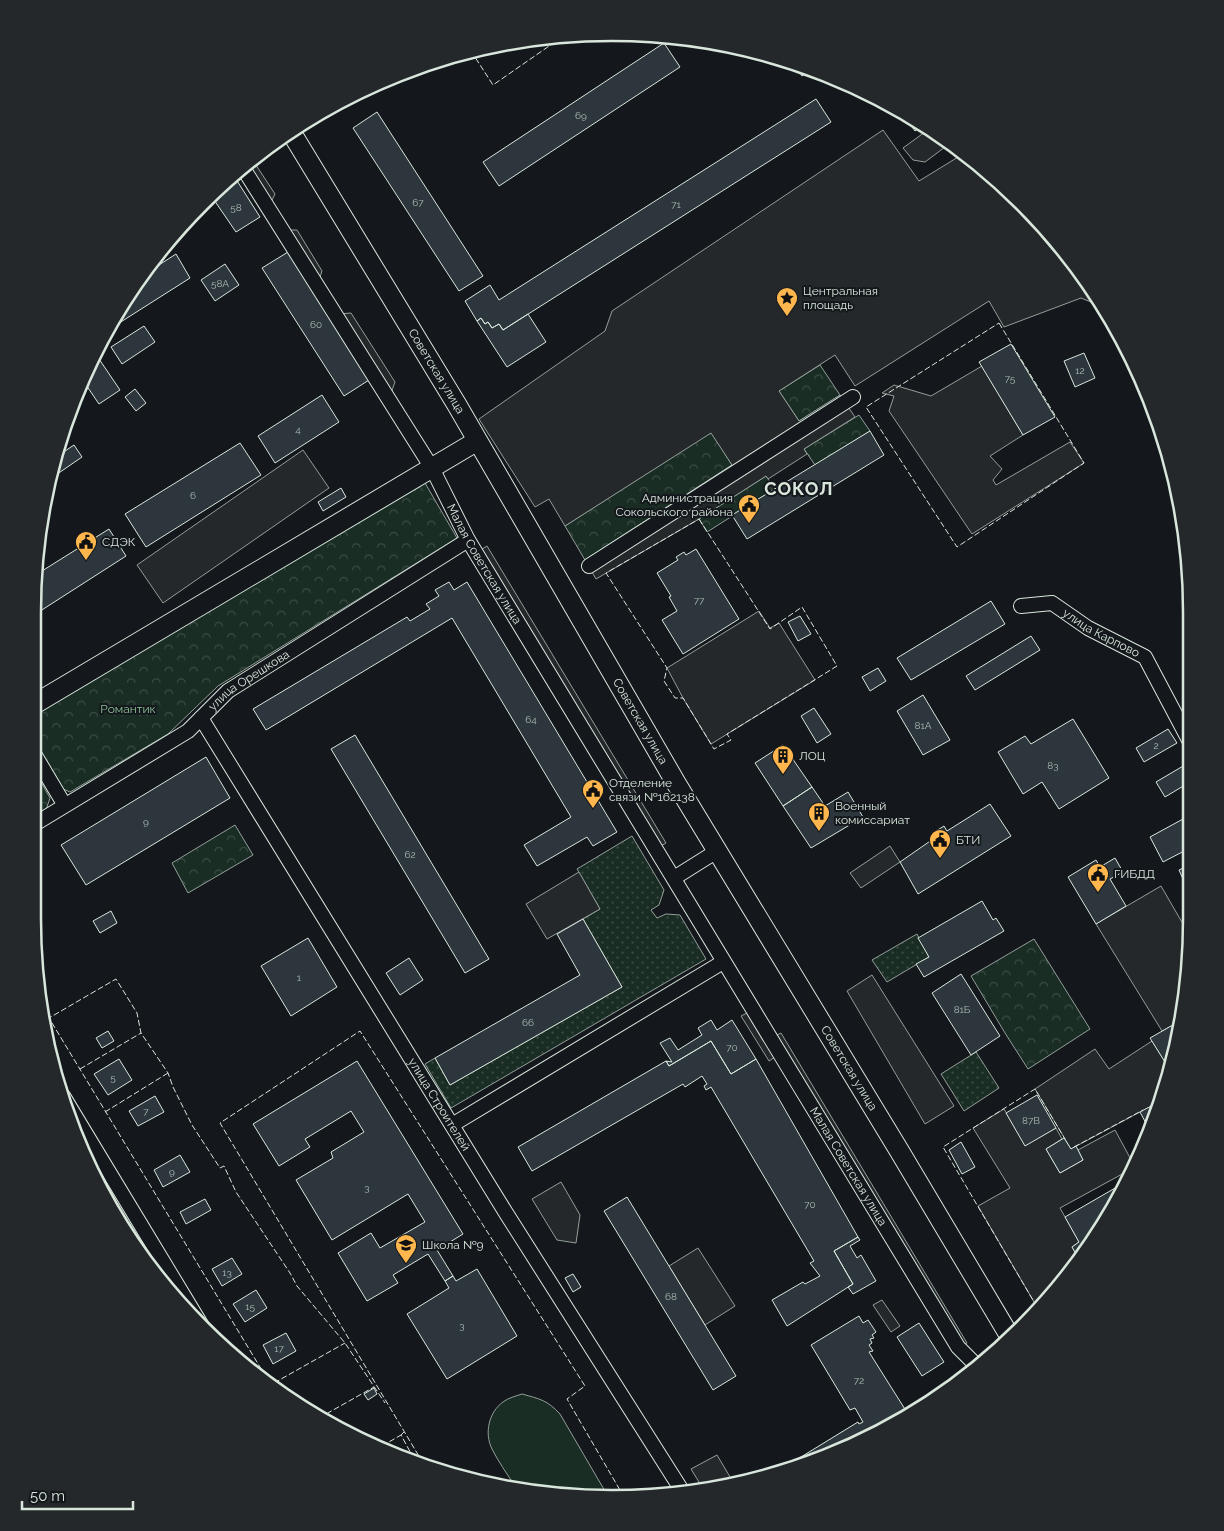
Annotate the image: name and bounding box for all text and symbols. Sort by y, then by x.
house number: 69 [575,110,587,121]
house number: 67 [412,197,424,208]
house number: 71 [671,199,682,210]
house number: 58 [230,202,242,213]
house number: 58А [211,278,229,289]
place label: Центральная площадь [803,284,878,312]
place icon: Центральная площадь [775,286,799,317]
house number: 60 [310,319,322,330]
street label: Советская улица [405,326,468,416]
house number: 12 [1075,365,1085,376]
house number: 75 [1005,373,1016,384]
house number: 4 [295,424,301,435]
district label: СОКОЛ [764,478,834,499]
house number: 6 [190,490,196,501]
place label: Администрация Сокольского района [615,491,733,519]
public building icon: Администрация Сокольского района [737,493,761,524]
street label: Малая Советская улица [444,502,524,627]
public building icon: СДЭК [74,530,98,561]
place label: СДЭК [102,535,136,549]
house number: 77 [694,595,705,606]
street label: улица Карпово [1060,606,1142,660]
street label: улица Орешкова [205,647,292,714]
street label: Советская улица [610,676,671,767]
park label: Романтик [100,702,156,716]
house number: 64 [525,714,537,725]
house number: 81А [915,720,932,731]
house number: 2 [1153,740,1159,751]
building icon: ЛОЦ [771,744,795,775]
place label: ЛОЦ [799,749,826,763]
house number: 83 [1047,760,1059,771]
place label: Отделение связи №162138 [609,776,695,804]
public building icon: Отделение связи №162138 [581,778,605,809]
place label: Военный комиссариат [835,799,910,827]
building icon: Военный комиссариат [807,801,831,832]
house number: 9 [143,816,149,827]
public building icon: БТИ [928,828,952,859]
place label: БТИ [956,833,980,847]
house number: 62 [404,849,416,860]
public building icon: ГИБДД [1086,862,1110,893]
place label: ГИБДД [1114,867,1155,881]
house number: 1 [297,972,302,983]
house number: 81Б [954,1004,971,1015]
house number: 66 [522,1017,534,1028]
street label: Советская улица [818,1023,880,1113]
house number: 70 [726,1042,738,1053]
street label: улица Строителей [405,1056,473,1154]
house number: 5 [110,1072,116,1083]
street label: Малая Советская улица [807,1104,890,1228]
house number: 7 [143,1106,149,1117]
house number: 87В [1022,1115,1040,1126]
house number: 9 [169,1166,175,1177]
house number: 3 [364,1182,370,1193]
house number: 70 [804,1199,816,1210]
school or university icon: Школа №9 [394,1233,418,1264]
place label: Школа №9 [422,1238,484,1252]
house number: 13 [222,1267,232,1278]
house number: 68 [665,1291,677,1302]
house number: 15 [245,1301,255,1312]
house number: 3 [459,1320,465,1331]
house number: 17 [274,1343,284,1354]
house number: 72 [854,1375,864,1386]
scale bar [22,1478,134,1510]
text: 50 m [30,1487,65,1505]

